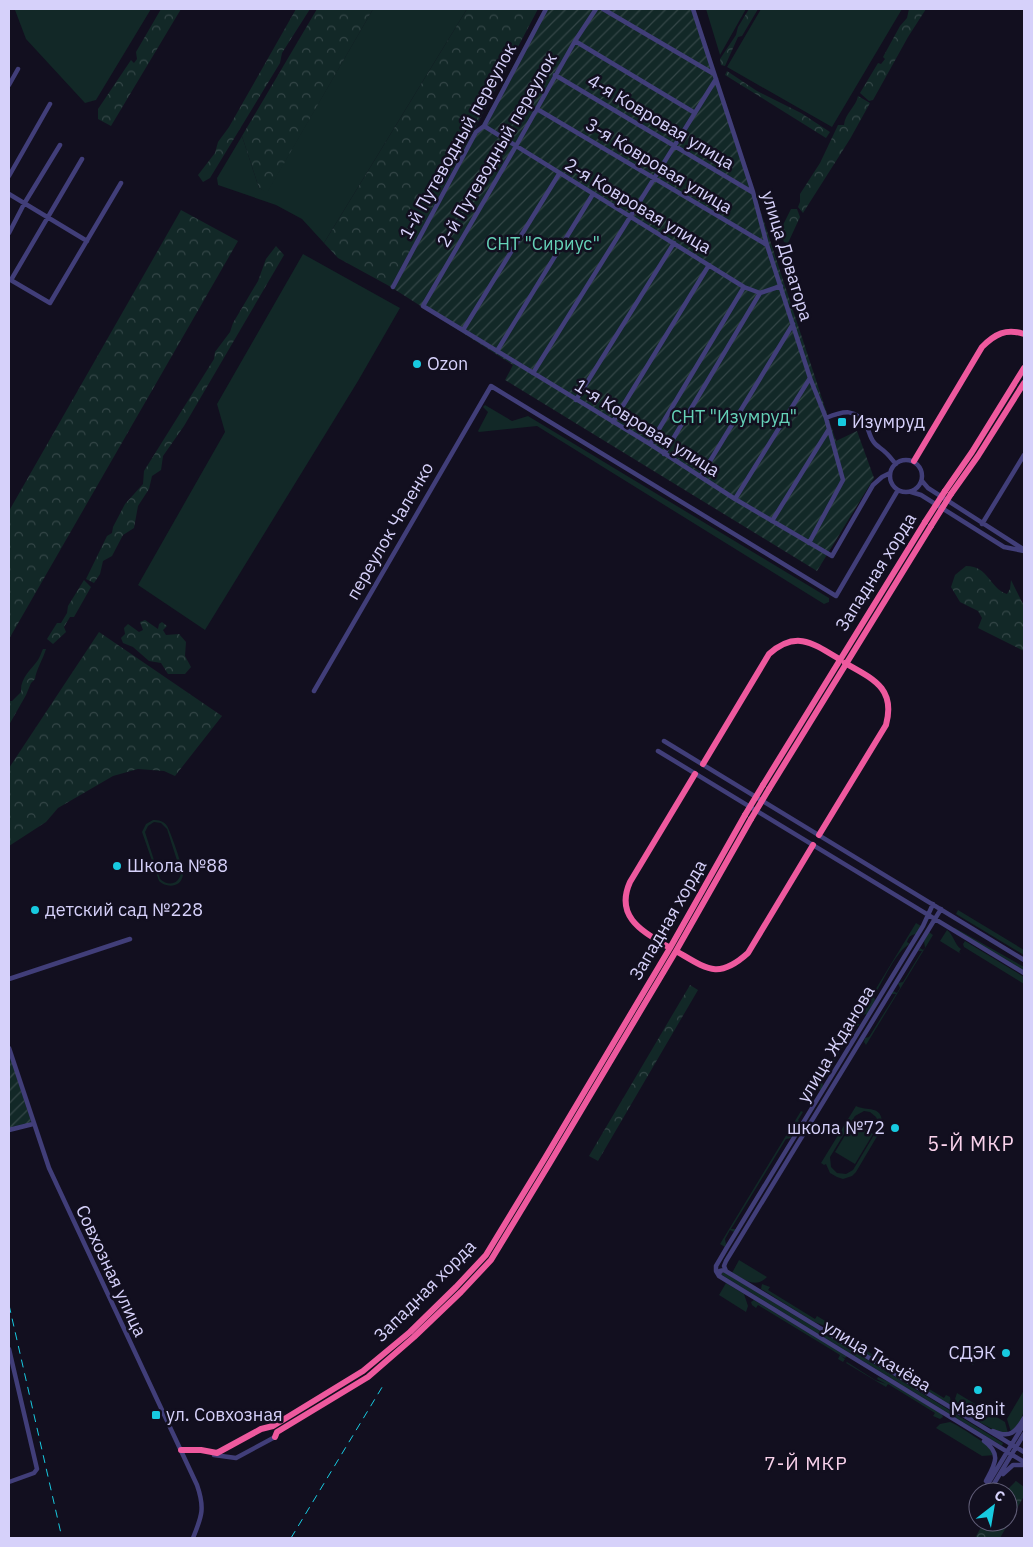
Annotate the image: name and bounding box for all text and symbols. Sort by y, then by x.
street label: 1-й Путеводный переулок [394,38,521,243]
street label: 2-й Путеводный переулок [431,48,562,251]
street label: 4-я Ковровая улица [584,69,739,175]
street label: 3-я Ковровая улица [582,113,737,219]
street label: 2-я Ковровая улица [561,153,716,259]
street label: улица Доватора [757,188,818,324]
park label: СНТ "Сириус" [486,232,600,255]
place label: Ozon [427,352,468,375]
marker: Ozon [411,358,423,370]
street label: 1-я Ковровая улица [570,374,725,482]
park label: СНТ "Изумруд" [671,405,797,428]
place label: Изумруд [852,410,925,433]
marker: Изумруд [836,416,848,428]
street label: переулок Чаленко [341,458,438,604]
street label: Западная хорда [830,508,921,635]
place label: Школа №88 [127,854,228,877]
street label: Западная хорда [624,855,712,984]
marker: Школа №88 [111,860,123,872]
place label: детский сад №228 [45,898,203,921]
marker: детский сад №228 [29,904,41,916]
street label: улица Жданова [792,981,880,1107]
place label: школа №72 [787,1116,885,1139]
marker: школа №72 [889,1122,901,1134]
district label: 5-Й МКР [927,1130,1015,1157]
street label: Совхозная улица [71,1201,152,1341]
street label: Западная хорда [369,1234,481,1347]
street label: улица Ткачёва [819,1314,936,1397]
place label: СДЭК [949,1341,996,1364]
marker: СДЭК [1000,1347,1012,1359]
marker: Magnit [972,1384,984,1396]
place label: Magnit [951,1397,1005,1420]
place label: ул. Совхозная [166,1403,283,1426]
marker: ул. Совхозная [150,1409,162,1421]
district label: 7-Й МКР [764,1451,848,1475]
north arrow [968,1482,1018,1532]
text: С [991,1486,1008,1506]

